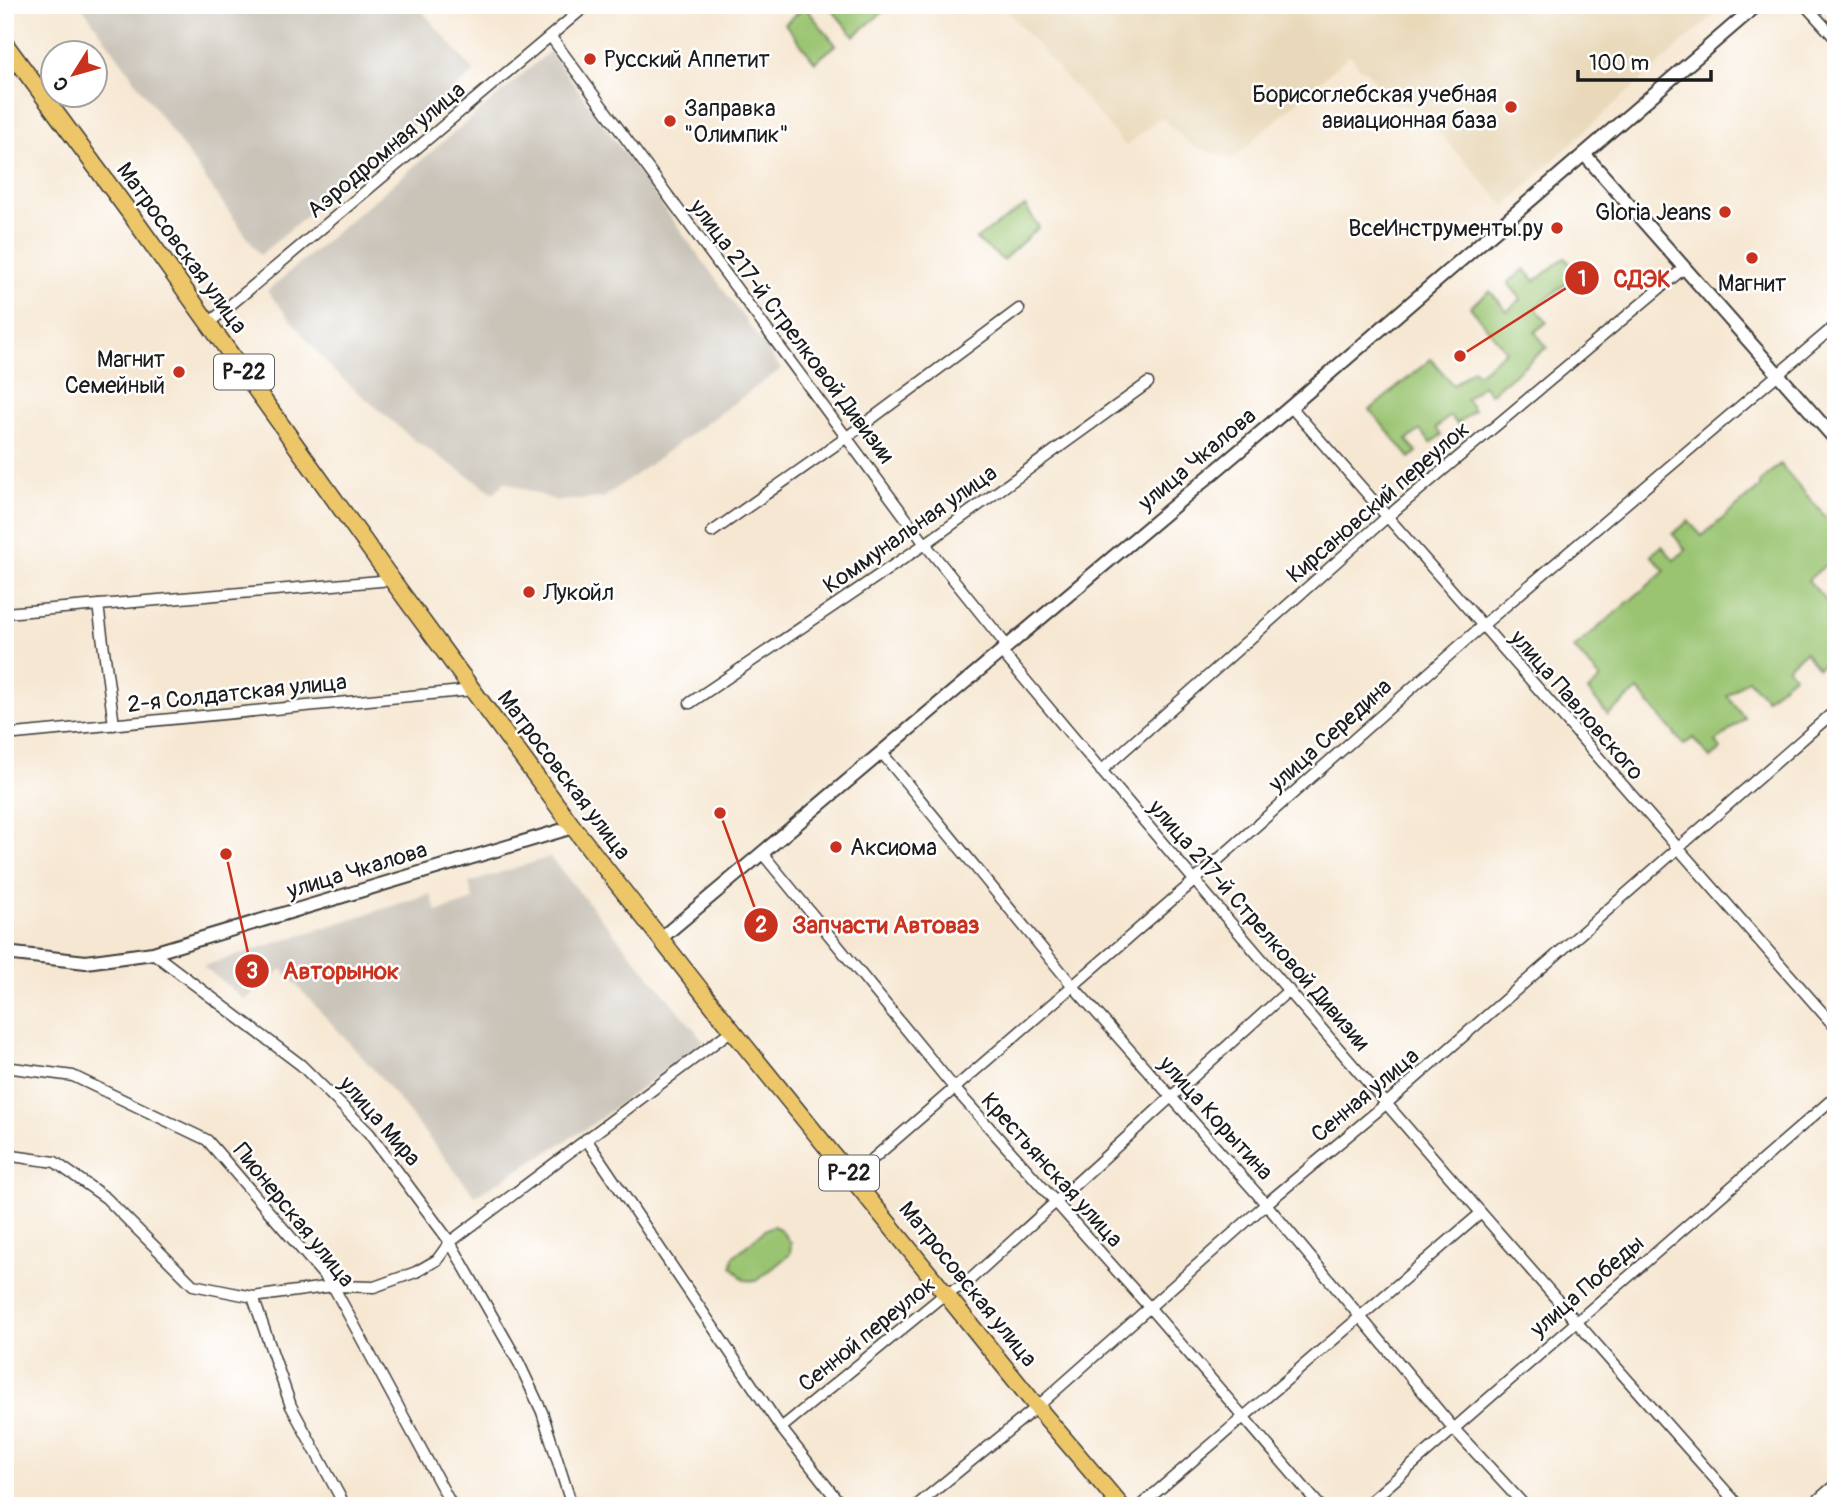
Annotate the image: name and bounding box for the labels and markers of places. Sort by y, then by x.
place label: Русский Аппетит [604,45,770,74]
marker: Русский Аппетит [582,51,598,67]
place label: Борисоглебская учебная авиационная база [1252,80,1497,135]
place label: Заправка "Олимпик" [684,94,789,149]
marker: Борисоглебская учебная авиационная база [1503,99,1519,115]
marker: Заправка "Олимпик" [662,113,678,129]
place label: Gloria Jeans [1595,198,1711,227]
marker: Gloria Jeans [1717,204,1733,220]
place label: ВсеИнструменты.ру [1348,214,1543,243]
marker: ВсеИнструменты.ру [1549,220,1565,236]
marker: Магнит [1744,250,1760,266]
callout: СДЭК [1565,256,1685,301]
place label: Магнит [1718,269,1787,298]
place label: Магнит Семейный [65,345,165,400]
marker: Магнит Семейный [171,364,187,380]
place label: Лукойл [542,578,614,607]
marker: Лукойл [521,584,537,600]
place label: Аксиома [850,833,937,862]
marker: Аксиома [828,839,844,855]
callout: Запчасти Автоваз [743,902,994,947]
callout: Авторынок [234,948,413,993]

